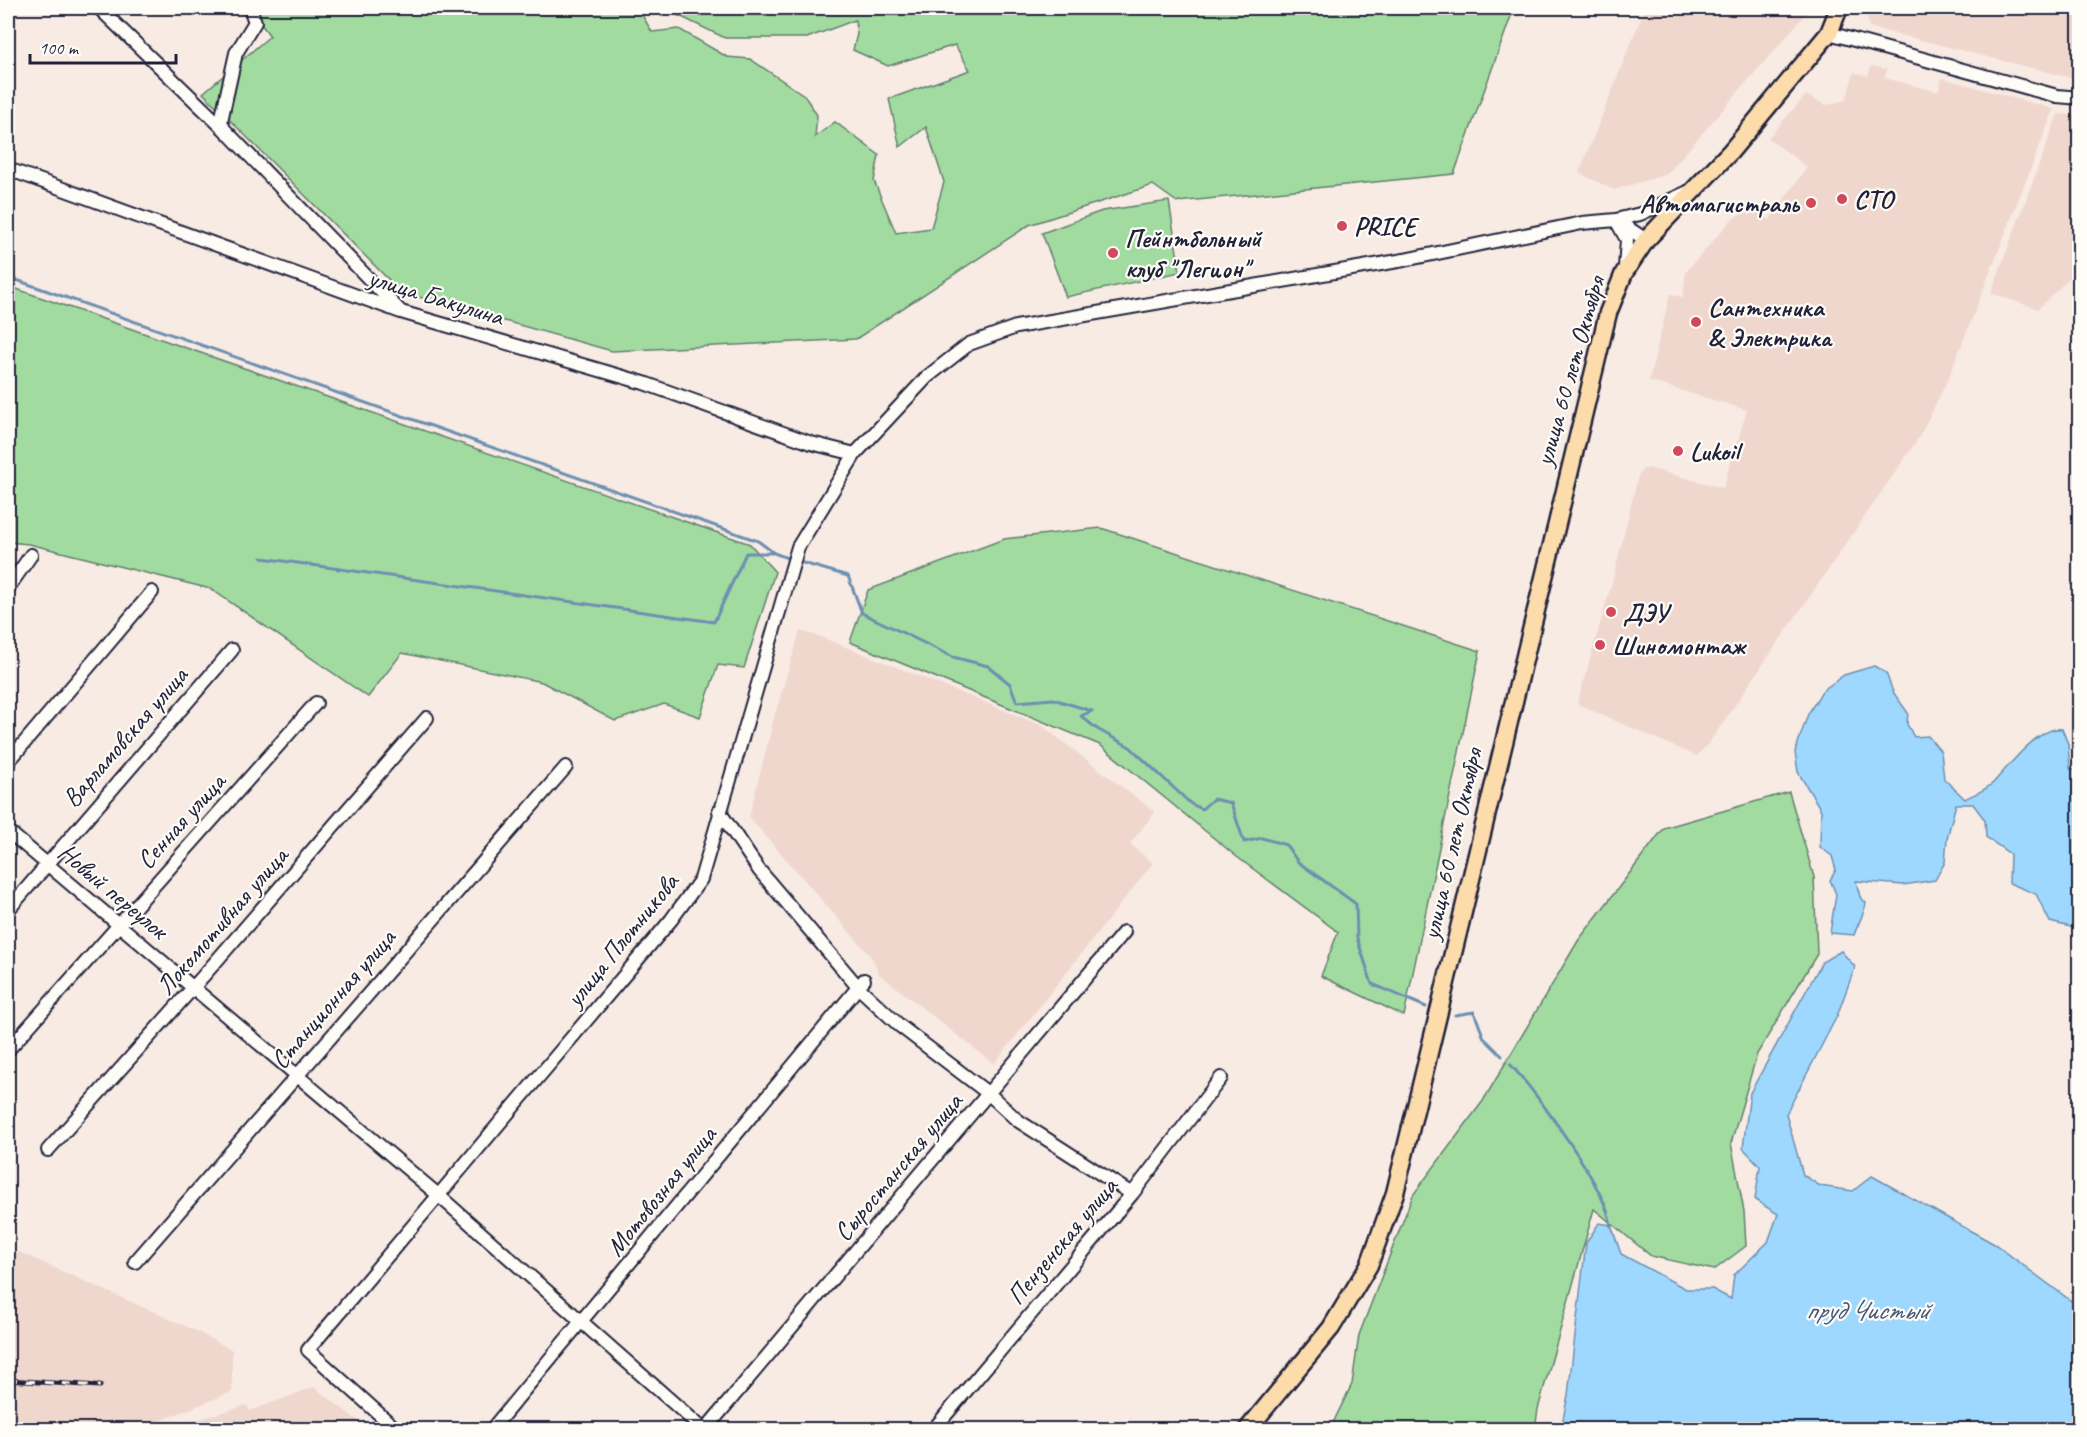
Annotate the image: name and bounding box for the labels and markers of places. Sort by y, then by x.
place label: СТО [1854,183,1896,216]
place label: Автомагистраль [1640,187,1801,220]
marker: СТО [1835,192,1849,206]
marker: Автомагистраль [1804,196,1818,210]
place label: PRICE [1354,210,1420,243]
marker: PRICE [1335,219,1349,233]
place label: Пейнтбольный клуб "Легион" [1125,222,1263,285]
marker: Пейнтбольный клуб "Легион" [1106,246,1120,260]
place label: Сантехника & Электрика [1708,291,1834,354]
marker: Сантехника & Электрика [1689,315,1703,329]
place label: Lukoil [1690,435,1743,468]
marker: Lukoil [1671,444,1685,458]
place label: ДЭУ [1623,596,1673,629]
marker: ДЭУ [1604,605,1618,619]
place label: Шиномонтаж [1612,629,1747,662]
marker: Шиномонтаж [1593,638,1607,652]

